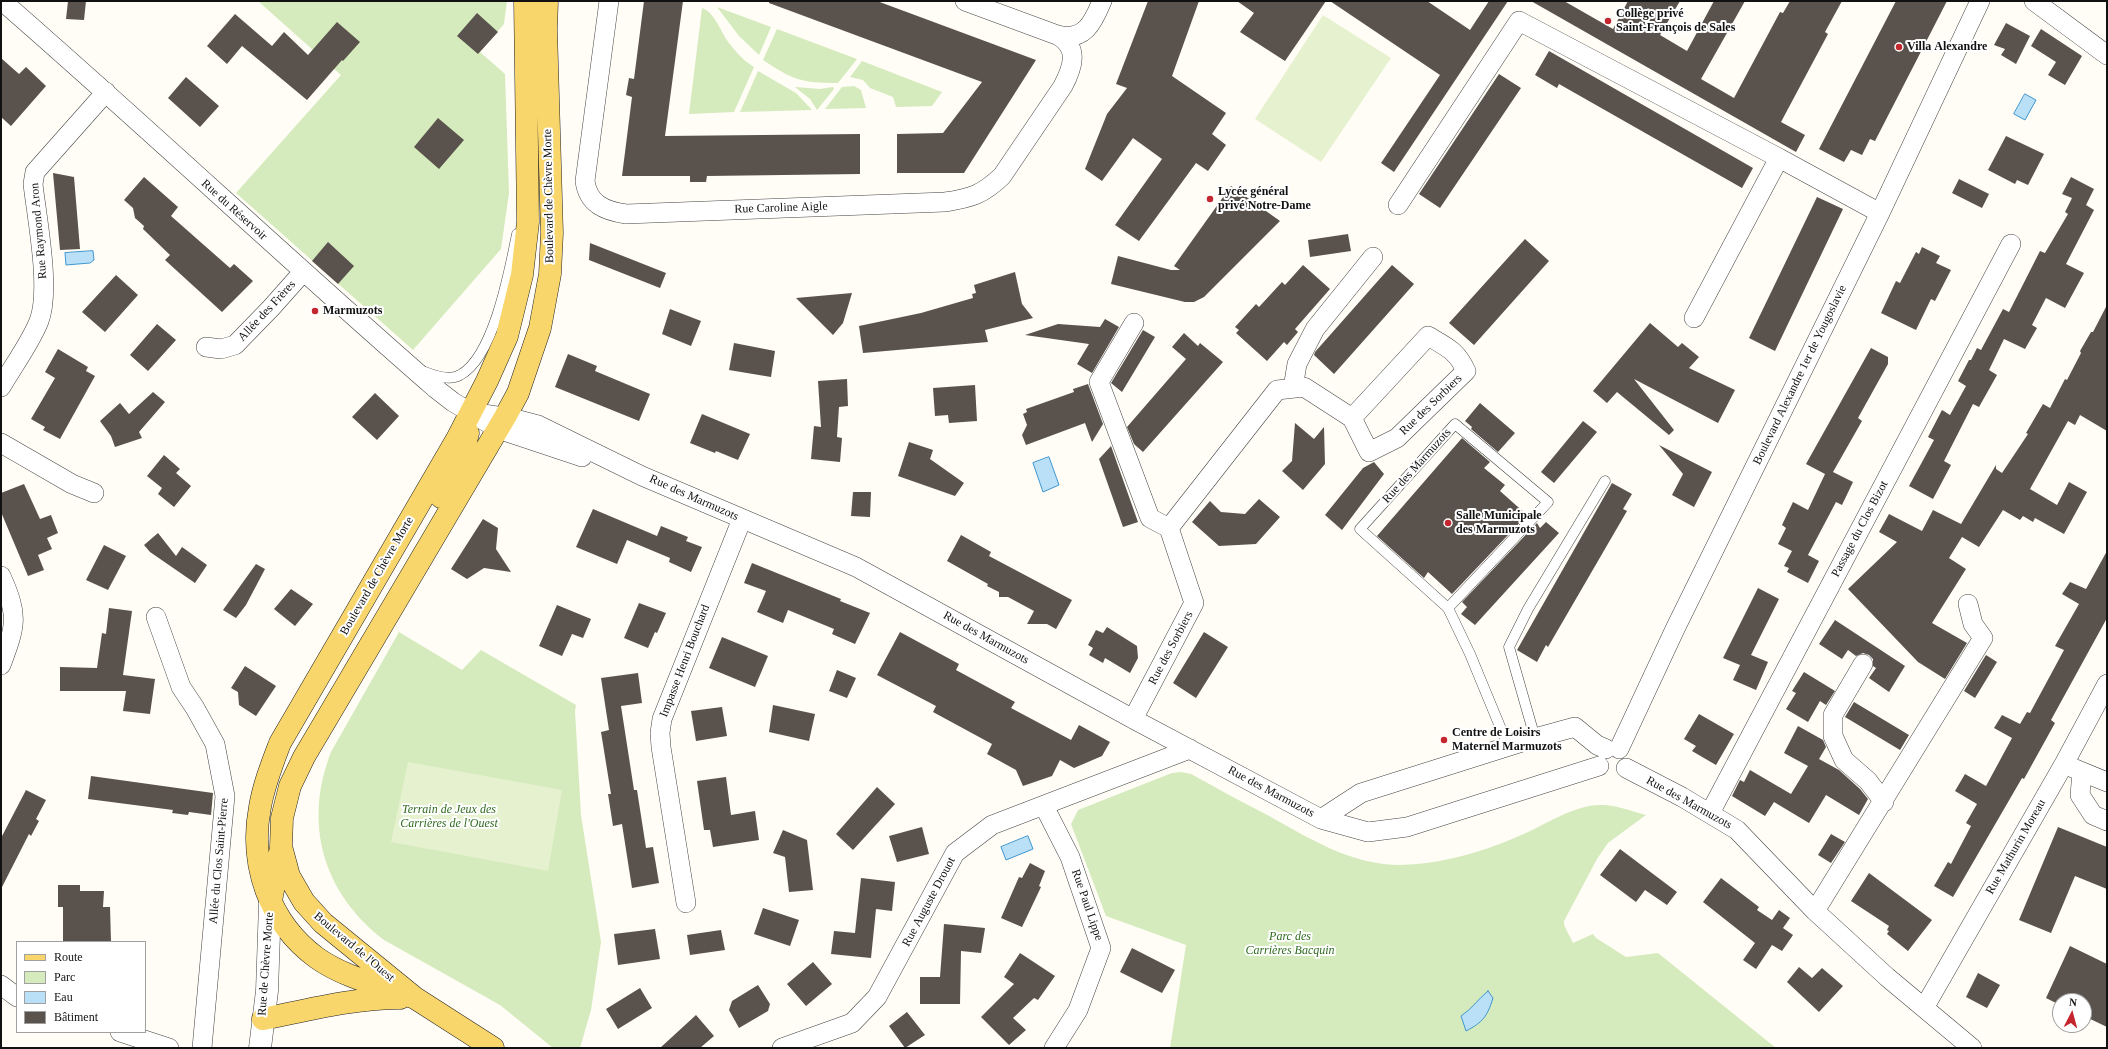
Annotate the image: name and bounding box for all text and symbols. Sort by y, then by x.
place label: Collège privé Saint-François de Sales [1616,7,1735,35]
marker: Collège privé Saint-François de Sales [1603,16,1613,26]
place label: Villa Alexandre [1907,40,1987,54]
marker: Villa Alexandre [1894,42,1904,52]
street label: Boulevard de Chèvre Morte [541,129,557,263]
street label: Rue du Réservoir [198,177,270,243]
street label: Rue Raymond Aron [28,182,50,280]
place label: Lycée général privé Notre-Dame [1218,185,1311,213]
marker: Lycée général privé Notre-Dame [1205,194,1215,204]
street label: Rue Caroline Aigle [734,199,828,217]
street label: Allée des Frères [235,278,299,344]
street label: Boulevard Alexandre 1er de Yougoslavie [1750,283,1850,467]
place label: Marmuzots [323,304,382,318]
marker: Marmuzots [310,306,320,316]
street label: Rue des Sorbiers [1397,372,1465,438]
street label: Rue des Marmuzots [1380,426,1454,506]
street label: Rue des Marmuzots [647,472,741,524]
street label: Passage du Clos Bizot [1829,478,1891,580]
place label: Salle Municipale des Marmuzots [1456,509,1542,537]
street label: Boulevard de Chèvre Morte [337,514,417,638]
marker: Salle Municipale des Marmuzots [1443,518,1453,528]
street label: Impasse Henri Bouchard [657,603,713,719]
street label: Rue des Marmuzots [941,608,1031,668]
street label: Rue des Sorbiers [1146,609,1196,687]
place label: Centre de Loisirs Maternel Marmuzots [1452,726,1562,754]
marker: Centre de Loisirs Maternel Marmuzots [1439,735,1449,745]
street label: Rue des Marmuzots [1225,763,1317,821]
street label: Rue des Marmuzots [1644,773,1734,833]
street label: Allée du Clos Saint-Pierre [206,797,232,925]
street label: Rue Mathurin Moreau [1983,797,2049,897]
park label: Terrain de Jeux des Carrières de l'Ouest [400,803,498,831]
street label: Rue Auguste Drouot [899,855,959,949]
street label: Rue Paul Lippe [1068,867,1106,943]
street label: Boulevard de l'Ouest [311,909,397,985]
street label: Rue de Chèvre Morte [255,912,277,1016]
park label: Parc des Carrières Bacquin [1245,930,1335,958]
legend [16,941,146,1033]
text: Route [54,950,83,964]
text: Parc [54,970,75,984]
text: Eau [54,990,73,1004]
north arrow [2052,993,2092,1033]
text: N [2069,996,2078,1008]
text: Bâtiment [54,1010,98,1024]

